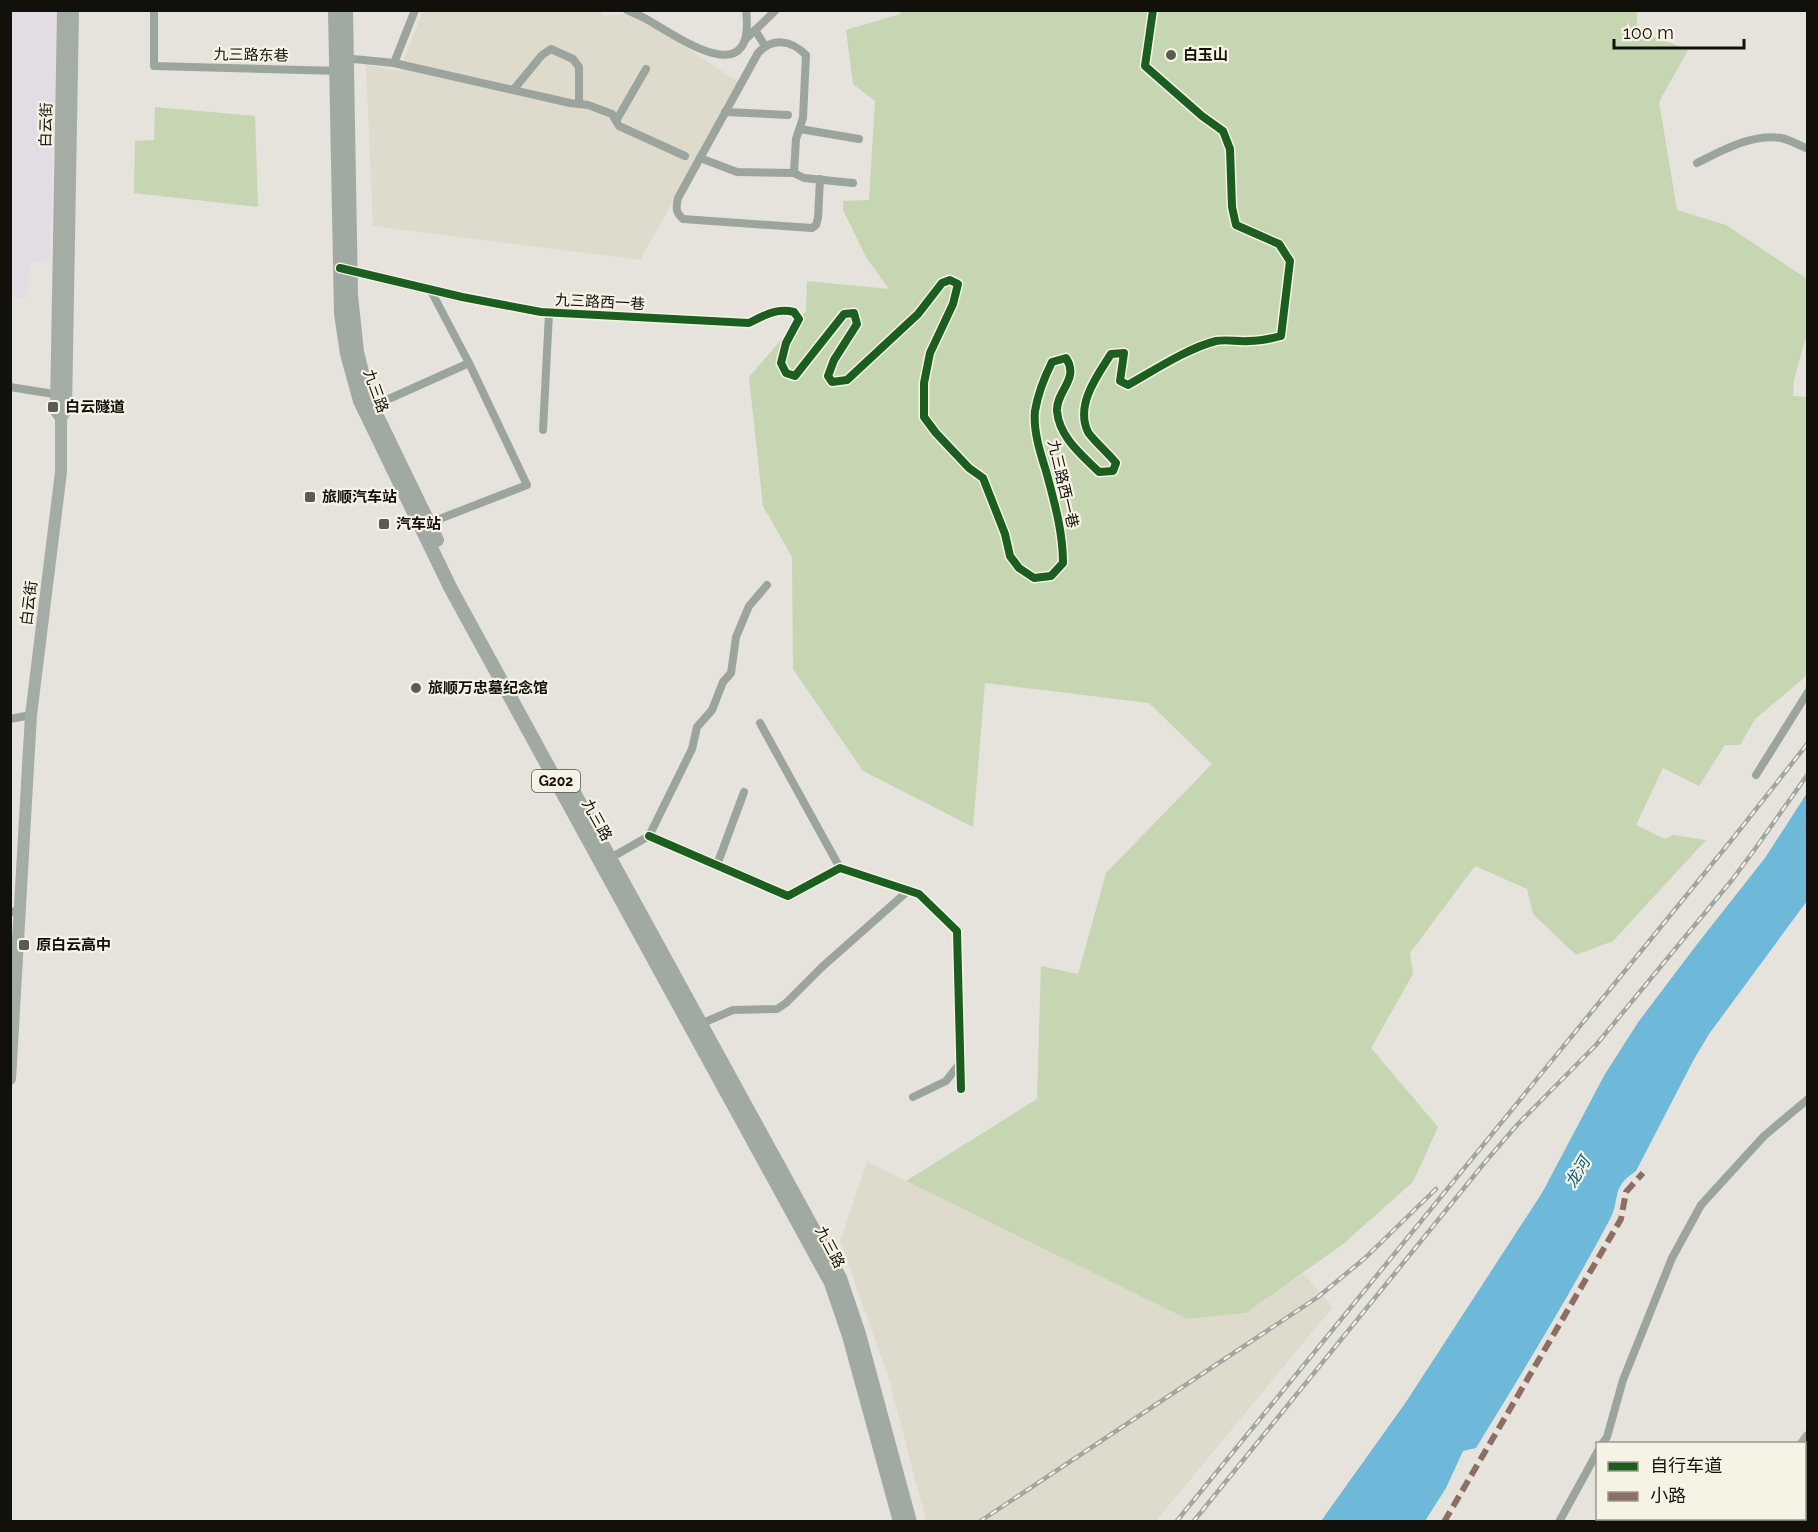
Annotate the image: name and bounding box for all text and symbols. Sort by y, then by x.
scale bar [1614,12,1744,50]
text: 100 m [1623,22,1674,43]
street label: 九三路东巷 [213,45,289,65]
place label: 白玉山 [1183,46,1228,64]
marker: 白玉山 [1164,48,1178,62]
street label: 白云街 [37,102,55,148]
street label: 九三路西一巷 [555,291,645,313]
street label: 九三路 [360,367,392,415]
place label: 白云隧道 [65,398,125,416]
marker: 白云隧道 [46,400,60,414]
street label: 九三路西一巷 [1044,438,1082,530]
place label: 旅顺汽车站 [322,488,397,506]
marker: 旅顺汽车站 [303,490,317,504]
place label: 汽车站 [396,515,441,533]
marker: 汽车站 [377,517,391,531]
street label: 白云街 [17,580,41,626]
place label: 旅顺万忠墓纪念馆 [428,679,548,697]
marker: 旅顺万忠墓纪念馆 [409,681,423,695]
road number: G202 [532,770,580,792]
street label: 九三路 [578,796,616,844]
place label: 原白云高中 [36,936,111,954]
marker: 原白云高中 [17,938,31,952]
water label: 龙河 [1561,1151,1595,1191]
street label: 九三路 [811,1223,849,1271]
legend [1596,1442,1806,1520]
text: 自行车道 [1650,1455,1722,1476]
text: 小路 [1650,1485,1686,1506]

